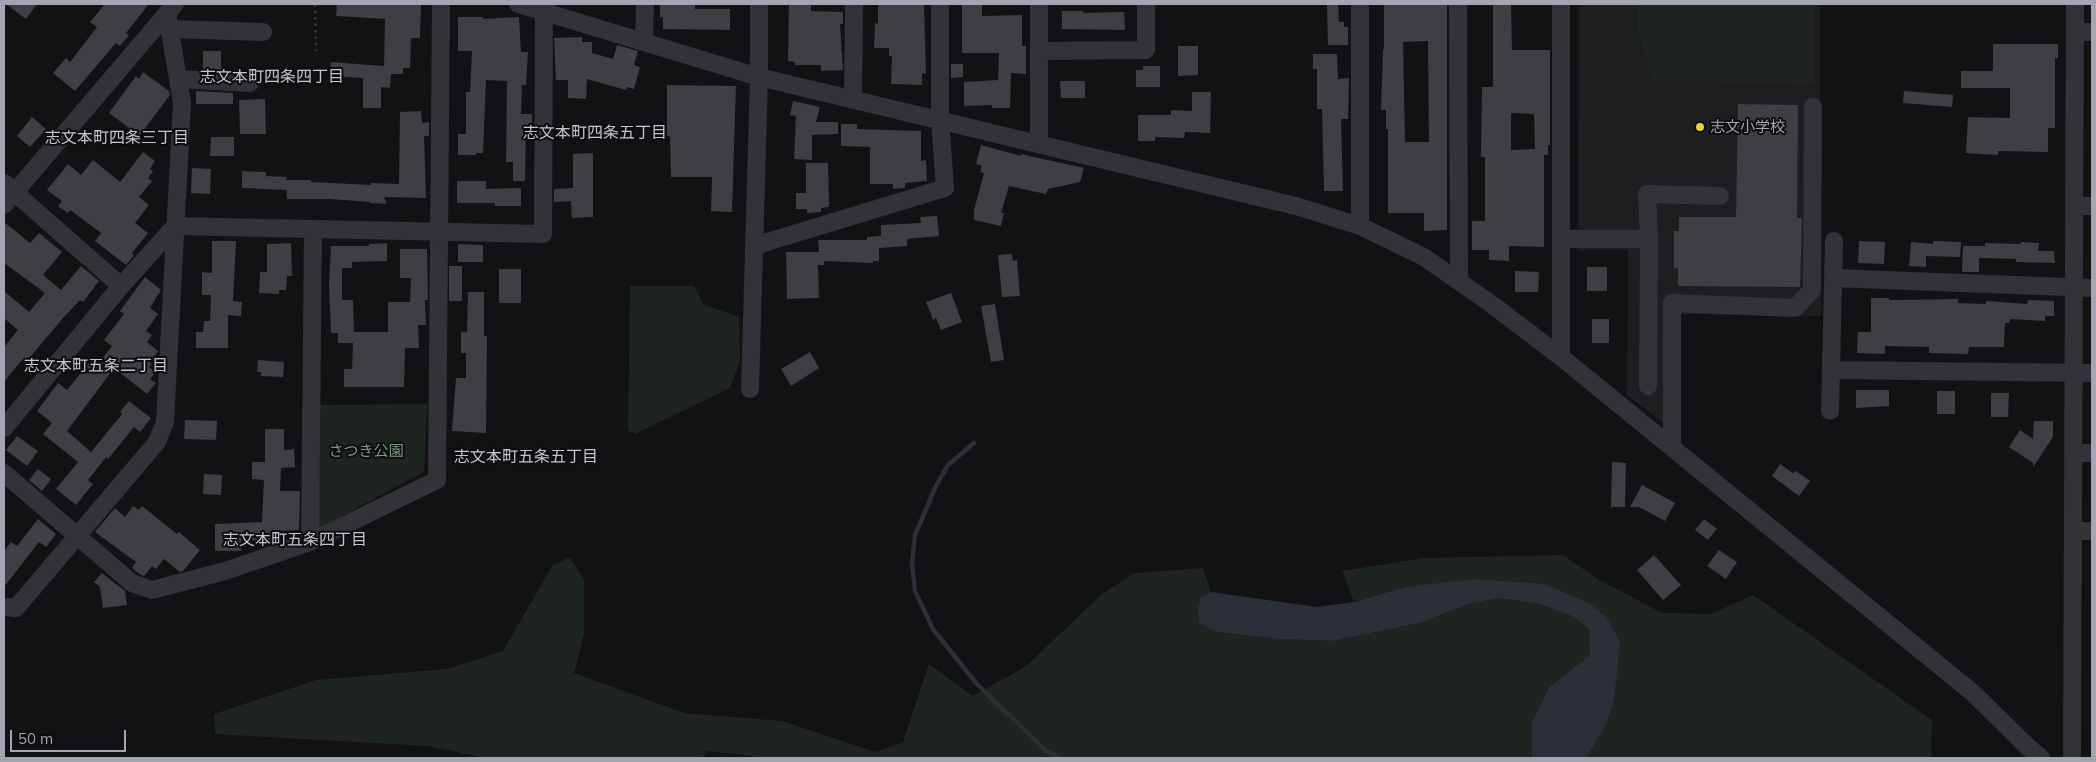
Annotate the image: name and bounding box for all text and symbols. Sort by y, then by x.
district label: 志文本町四条四丁目 [200,67,344,87]
place label: 志文小学校 [1710,118,1785,136]
marker: 志文小学校 [1694,121,1706,133]
district label: 志文本町四条五丁目 [523,123,667,143]
district label: 志文本町四条三丁目 [45,128,189,148]
district label: 志文本町五条二丁目 [24,356,168,376]
park label: さつき公園 [329,442,403,460]
district label: 志文本町五条五丁目 [454,447,598,467]
district label: 志文本町五条四丁目 [223,530,367,550]
scale bar [12,720,129,752]
text: 50 m [18,729,53,748]

